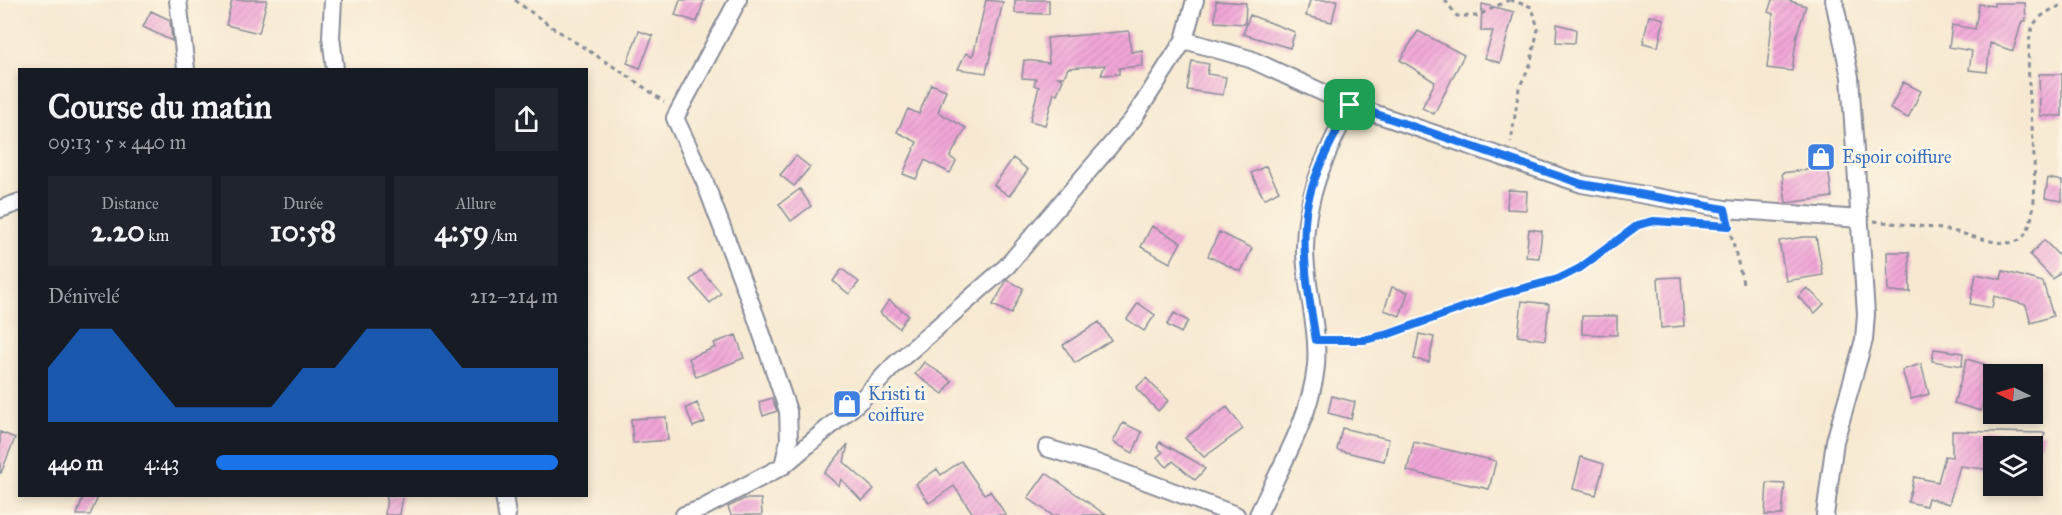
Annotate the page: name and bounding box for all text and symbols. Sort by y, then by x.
pin [1324,79,1375,130]
text: Course du matin [48,87,272,127]
button: share [495,88,558,151]
icon: arrive [1333,88,1366,121]
text: 09:13 · 5 × 440 m [48,130,186,154]
shop icon: Espoir coiffure [1805,141,1837,173]
place label: Espoir coiffure [1842,146,1951,168]
text: Distance [101,194,159,213]
text: Durée [283,194,323,213]
text: Allure [456,194,496,213]
text: 2.20 [91,213,145,249]
text: 10:58 [270,213,336,249]
text: 4:59 [435,213,489,249]
text: km [145,226,169,245]
text: /km [489,226,517,245]
text: Dénivelé [48,284,120,308]
text: 212–214 m [470,284,558,308]
north arrow [1983,364,2043,424]
map controls [1983,364,2043,496]
place label: Kristi ti coiffure [868,383,926,426]
shop icon: Kristi ti coiffure [831,388,863,420]
button: layers [1983,436,2043,496]
text: 440 m [48,451,103,475]
text: 4:43 [144,451,179,475]

